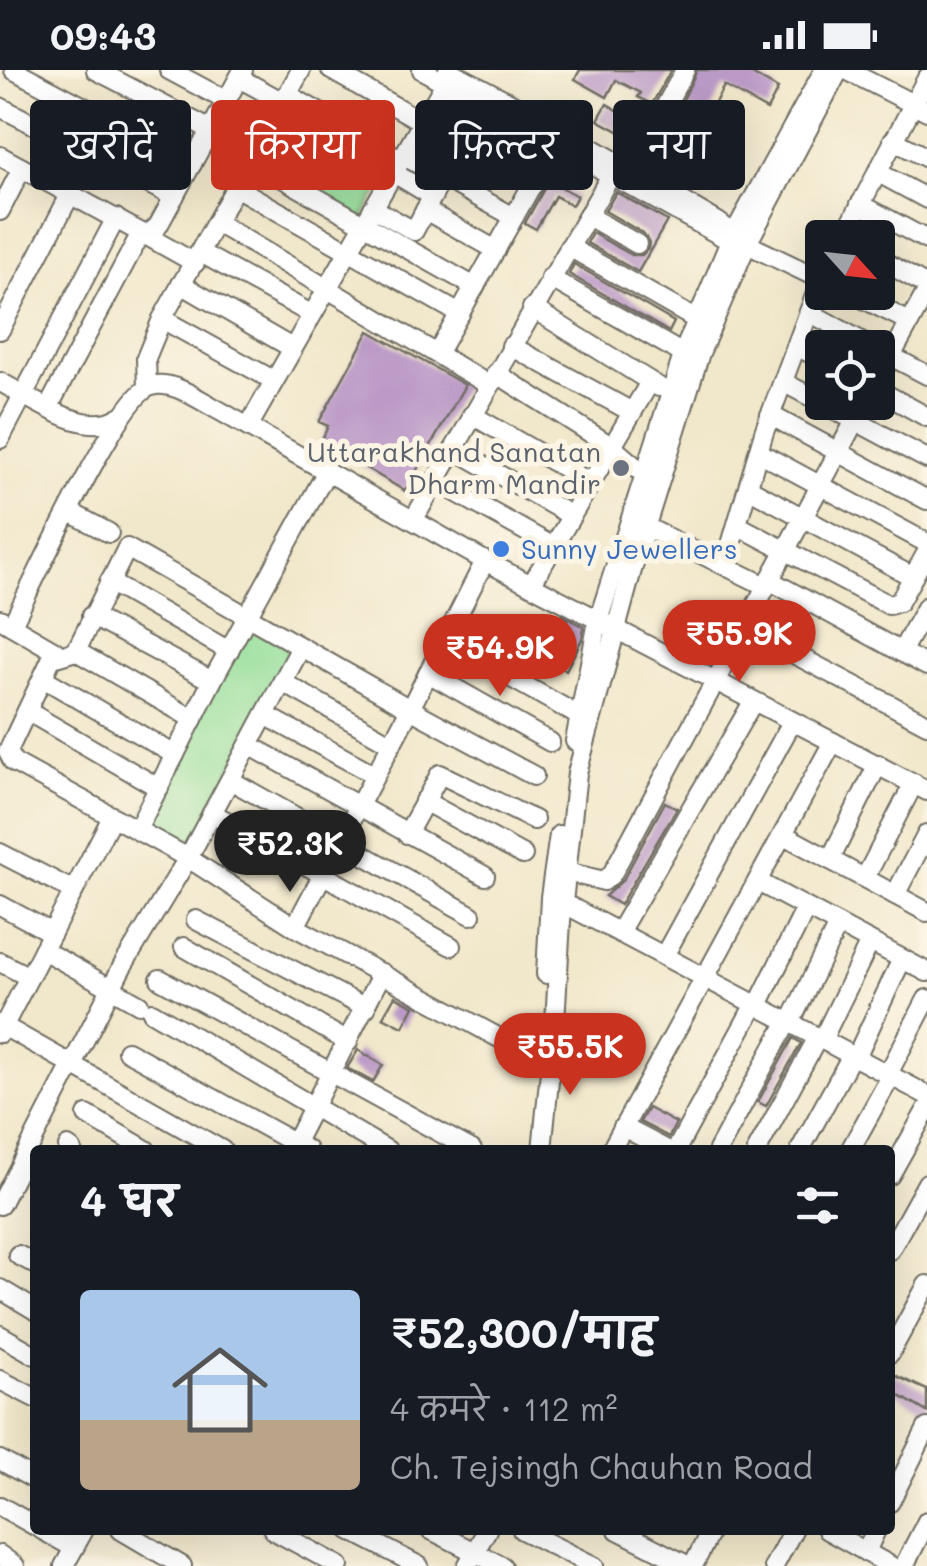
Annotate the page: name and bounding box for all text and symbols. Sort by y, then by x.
text: 09:43 [50,10,156,60]
chip: खरीदें [30,100,191,190]
chip: किराया [211,100,395,190]
chip: फ़िल्टर [415,100,593,190]
chip: नया [613,100,745,190]
north arrow [805,220,895,310]
map controls [805,220,895,420]
button: locate [805,330,895,420]
place label: Uttarakhand Sanatan Dharm Mandir [307,433,601,501]
marker: Uttarakhand Sanatan Dharm Mandir [610,457,632,479]
place label: Sunny Jewellers [521,530,738,566]
marker: Sunny Jewellers [490,538,512,560]
pin: ₹55.9K [658,600,820,685]
text: ₹55.9K [685,611,793,653]
pin: ₹54.9K [419,614,581,699]
text: ₹54.9K [445,625,555,667]
pin: ₹52.3K [209,810,371,895]
text: ₹52.3K [236,821,344,863]
pin: ₹55.5K [489,1013,651,1098]
text: ₹55.5K [516,1024,624,1066]
text: 4 घर [80,1172,178,1227]
icon: filters [790,1178,845,1233]
text: ₹52,300/माह [390,1304,656,1359]
icon: home [160,1330,280,1450]
text: 4 कमरे · 112 m² [390,1387,618,1429]
text: Ch. Tejsingh Chauhan Road [390,1445,813,1487]

